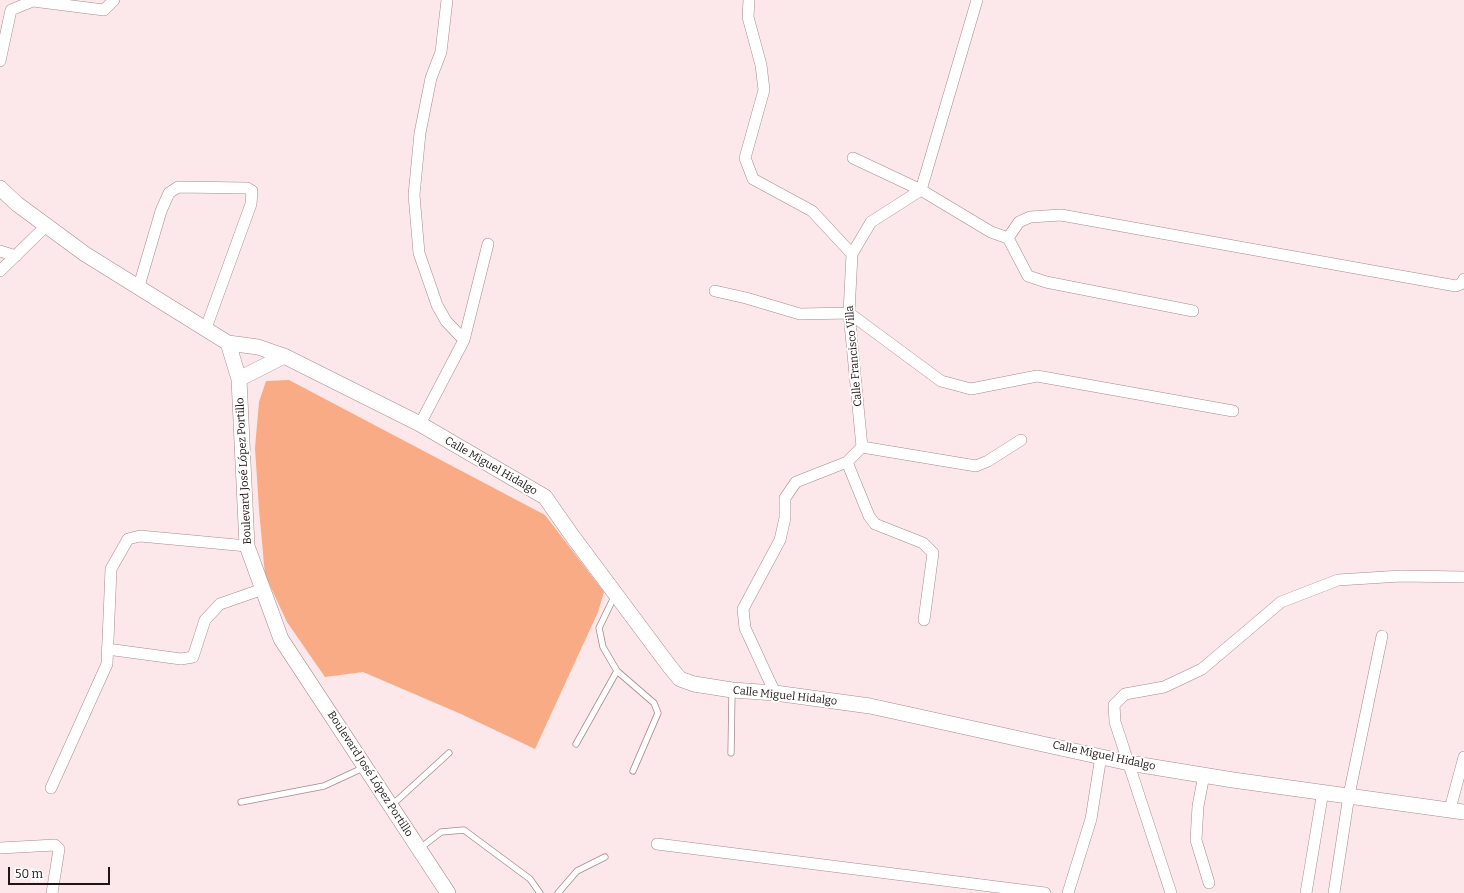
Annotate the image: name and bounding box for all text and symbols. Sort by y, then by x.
street label: Calle Francisco Villa [843,305,865,407]
street label: Boulevard José López Portillo [234,397,254,545]
street label: Calle Miguel Hidalgo [442,434,540,498]
street label: Calle Miguel Hidalgo [732,684,838,708]
street label: Boulevard José López Portillo [324,709,416,839]
street label: Calle Miguel Hidalgo [1051,739,1157,773]
scale bar [10,859,112,885]
text: 50 m [15,867,43,881]

